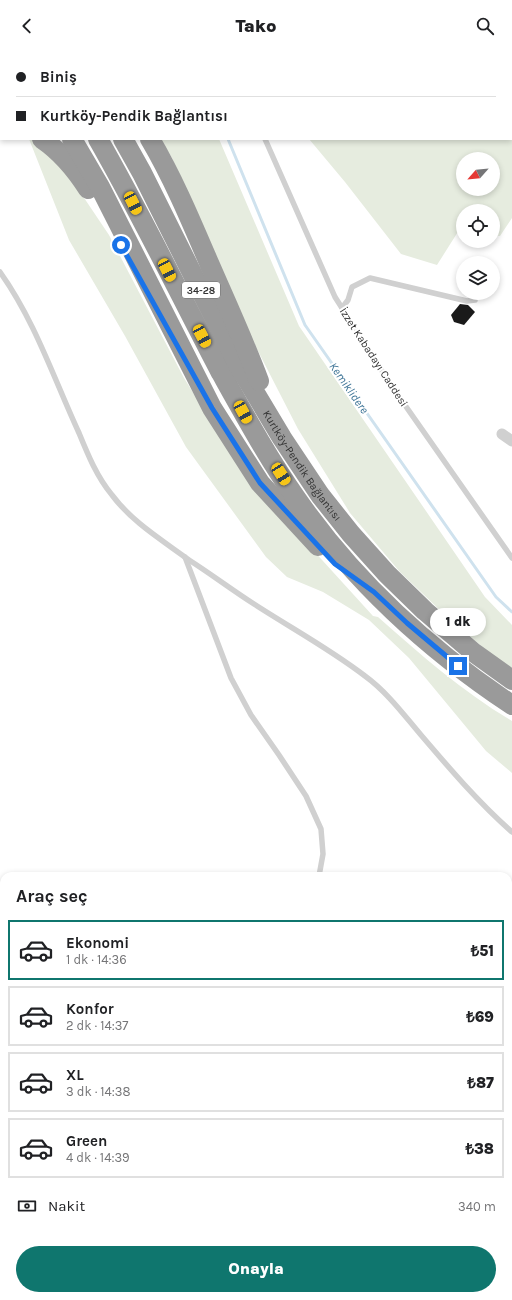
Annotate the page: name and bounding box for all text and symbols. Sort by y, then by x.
icon: back [16,15,38,37]
text: Tako [235,15,277,37]
icon: search [474,15,496,37]
text: Biniş [40,68,77,86]
text: Kurtköy-Pendik Bağlantısı [40,107,228,125]
north arrow [456,152,500,196]
map controls [456,152,500,300]
car [122,190,144,216]
button: locate [456,204,500,248]
route start [112,236,130,254]
button: layers [456,256,500,300]
car [156,257,178,283]
road number: 34-28 [182,282,220,298]
street label: İzzet Kabadayı Caddesi [337,305,411,409]
car [191,323,213,349]
water label: Kemiklidere [326,360,372,417]
car [232,399,254,425]
street label: Kurtköy-Pendik Bağlantısı [260,408,344,524]
car [269,461,293,487]
callout: 1 dk [430,608,486,636]
text: 1 dk [446,614,470,629]
route end [449,657,467,675]
text: Araç seç [16,885,88,907]
icon: car [18,932,54,968]
text: Ekonomi [66,934,129,952]
text: ₺51 [471,942,494,960]
text: 1 dk · 14:36 [66,952,127,967]
icon: car [18,998,54,1034]
text: Konfor [66,1000,114,1018]
text: ₺69 [466,1008,494,1026]
text: 2 dk · 14:37 [66,1018,128,1033]
icon: car [18,1064,54,1100]
text: XL [66,1066,84,1084]
text: ₺87 [467,1074,494,1092]
text: 3 dk · 14:38 [66,1084,131,1099]
icon: car [18,1130,54,1166]
text: Green [66,1132,107,1150]
text: ₺38 [465,1140,494,1158]
text: 4 dk · 14:39 [66,1150,130,1165]
icon: cash [16,1195,38,1217]
text: Nakit [48,1197,85,1215]
text: 340 m [458,1199,496,1214]
button: Onayla [16,1246,496,1292]

